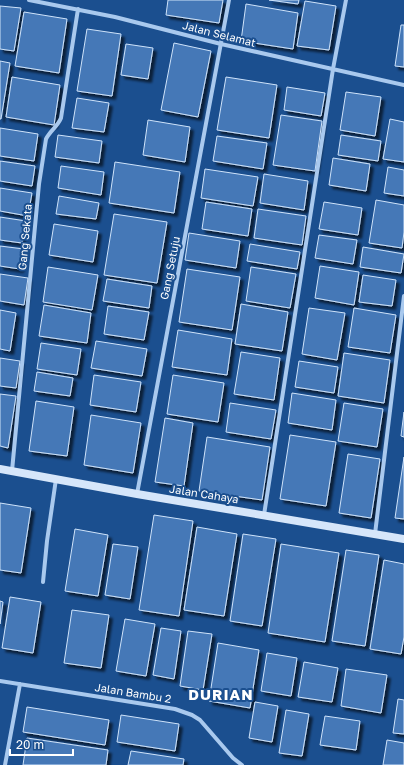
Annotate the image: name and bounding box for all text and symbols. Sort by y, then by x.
street label: Jalan Selamat [181,18,257,49]
street label: Gang Sekata [15,203,34,271]
street label: Gang Setuju [157,235,182,301]
street label: Jalan Cahaya [168,482,240,505]
street label: Jalan Bambu 2 [94,680,172,705]
district label: DURIAN [188,685,254,703]
scale bar [10,731,73,757]
text: 20 m [16,737,44,752]

